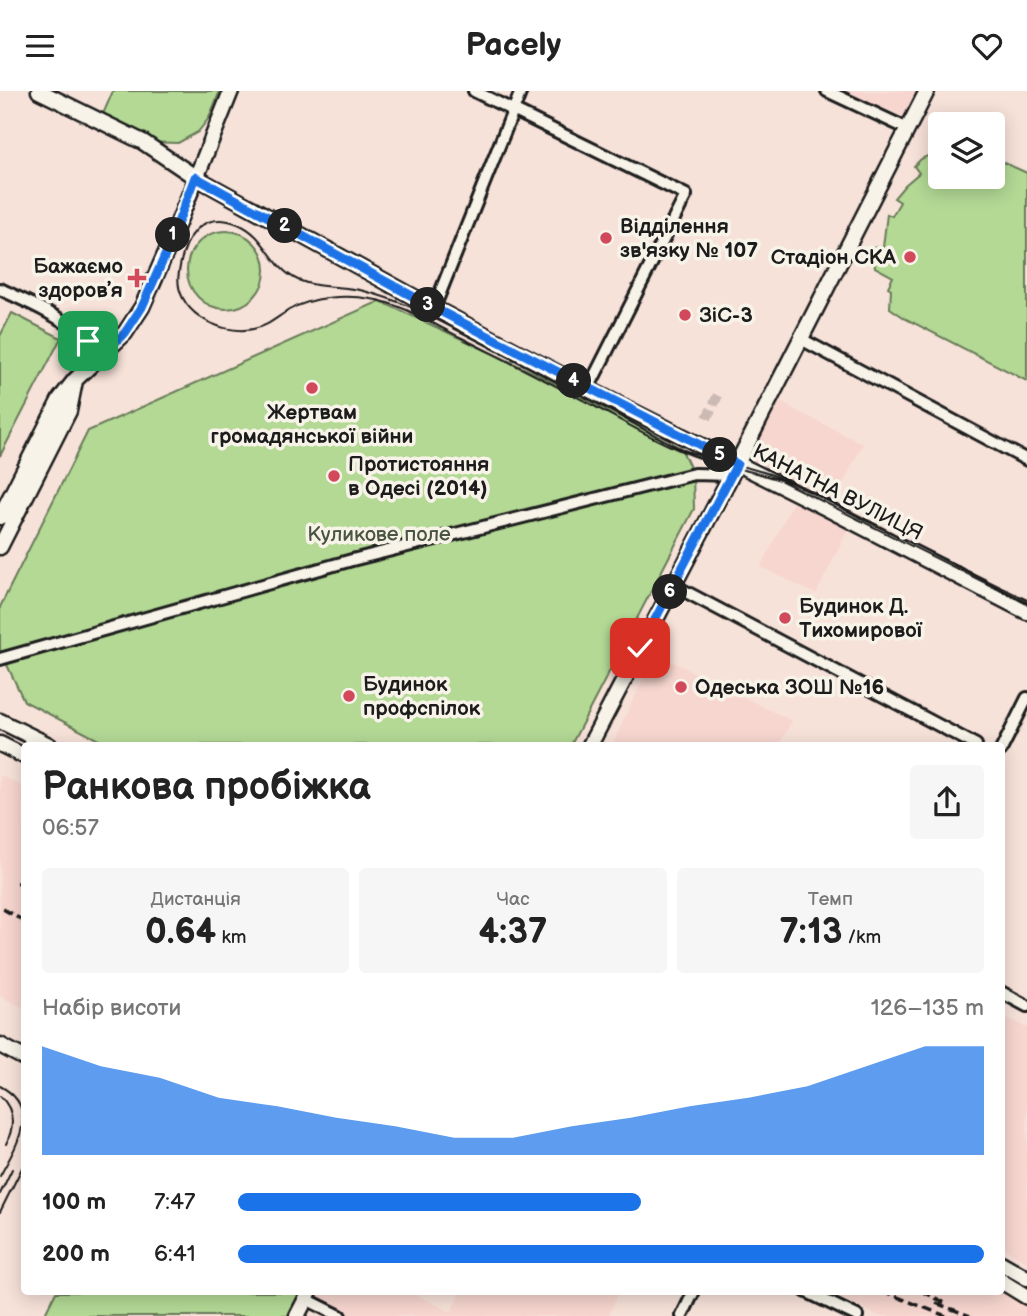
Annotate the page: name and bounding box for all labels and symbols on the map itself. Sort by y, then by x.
pin: 2 [268,209,302,243]
place label: Відділення зв'язку № 107 [620,214,758,263]
pin: 1 [156,218,190,253]
marker: Відділення зв'язку № 107 [598,230,614,246]
place label: Стадіон СКА [771,245,897,270]
marker: Стадіон СКА [902,249,918,265]
place label: Бажаємо здоровʼя [33,254,123,303]
marker: Бажаємо здоровʼя [129,270,145,286]
pin: 3 [410,287,446,323]
place label: ЗіС-3 [699,303,753,328]
marker: ЗіС-3 [677,307,693,323]
pin [58,311,118,371]
pin: 4 [556,363,592,399]
marker: Жертвам громадянської війни [304,380,320,396]
place label: Жертвам громадянської війни [211,400,413,449]
pin: 5 [702,437,738,473]
street label: КАНАТНА ВУЛИЦЯ [749,439,927,546]
place label: Протистояння в Одесі (2014) [348,452,489,501]
marker: Протистояння в Одесі (2014) [326,468,342,484]
park label: Куликове поле [307,522,451,547]
pin: 6 [652,575,688,609]
place label: Будинок Д. Тихомирової [799,594,923,643]
marker: Будинок Д. Тихомирової [777,610,793,626]
pin [610,618,670,678]
place label: Будинок профспілок [363,672,481,721]
place label: Одеська ЗОШ №16 [695,675,884,700]
marker: Одеська ЗОШ №16 [673,679,689,695]
marker: Будинок профспілок [341,688,357,704]

